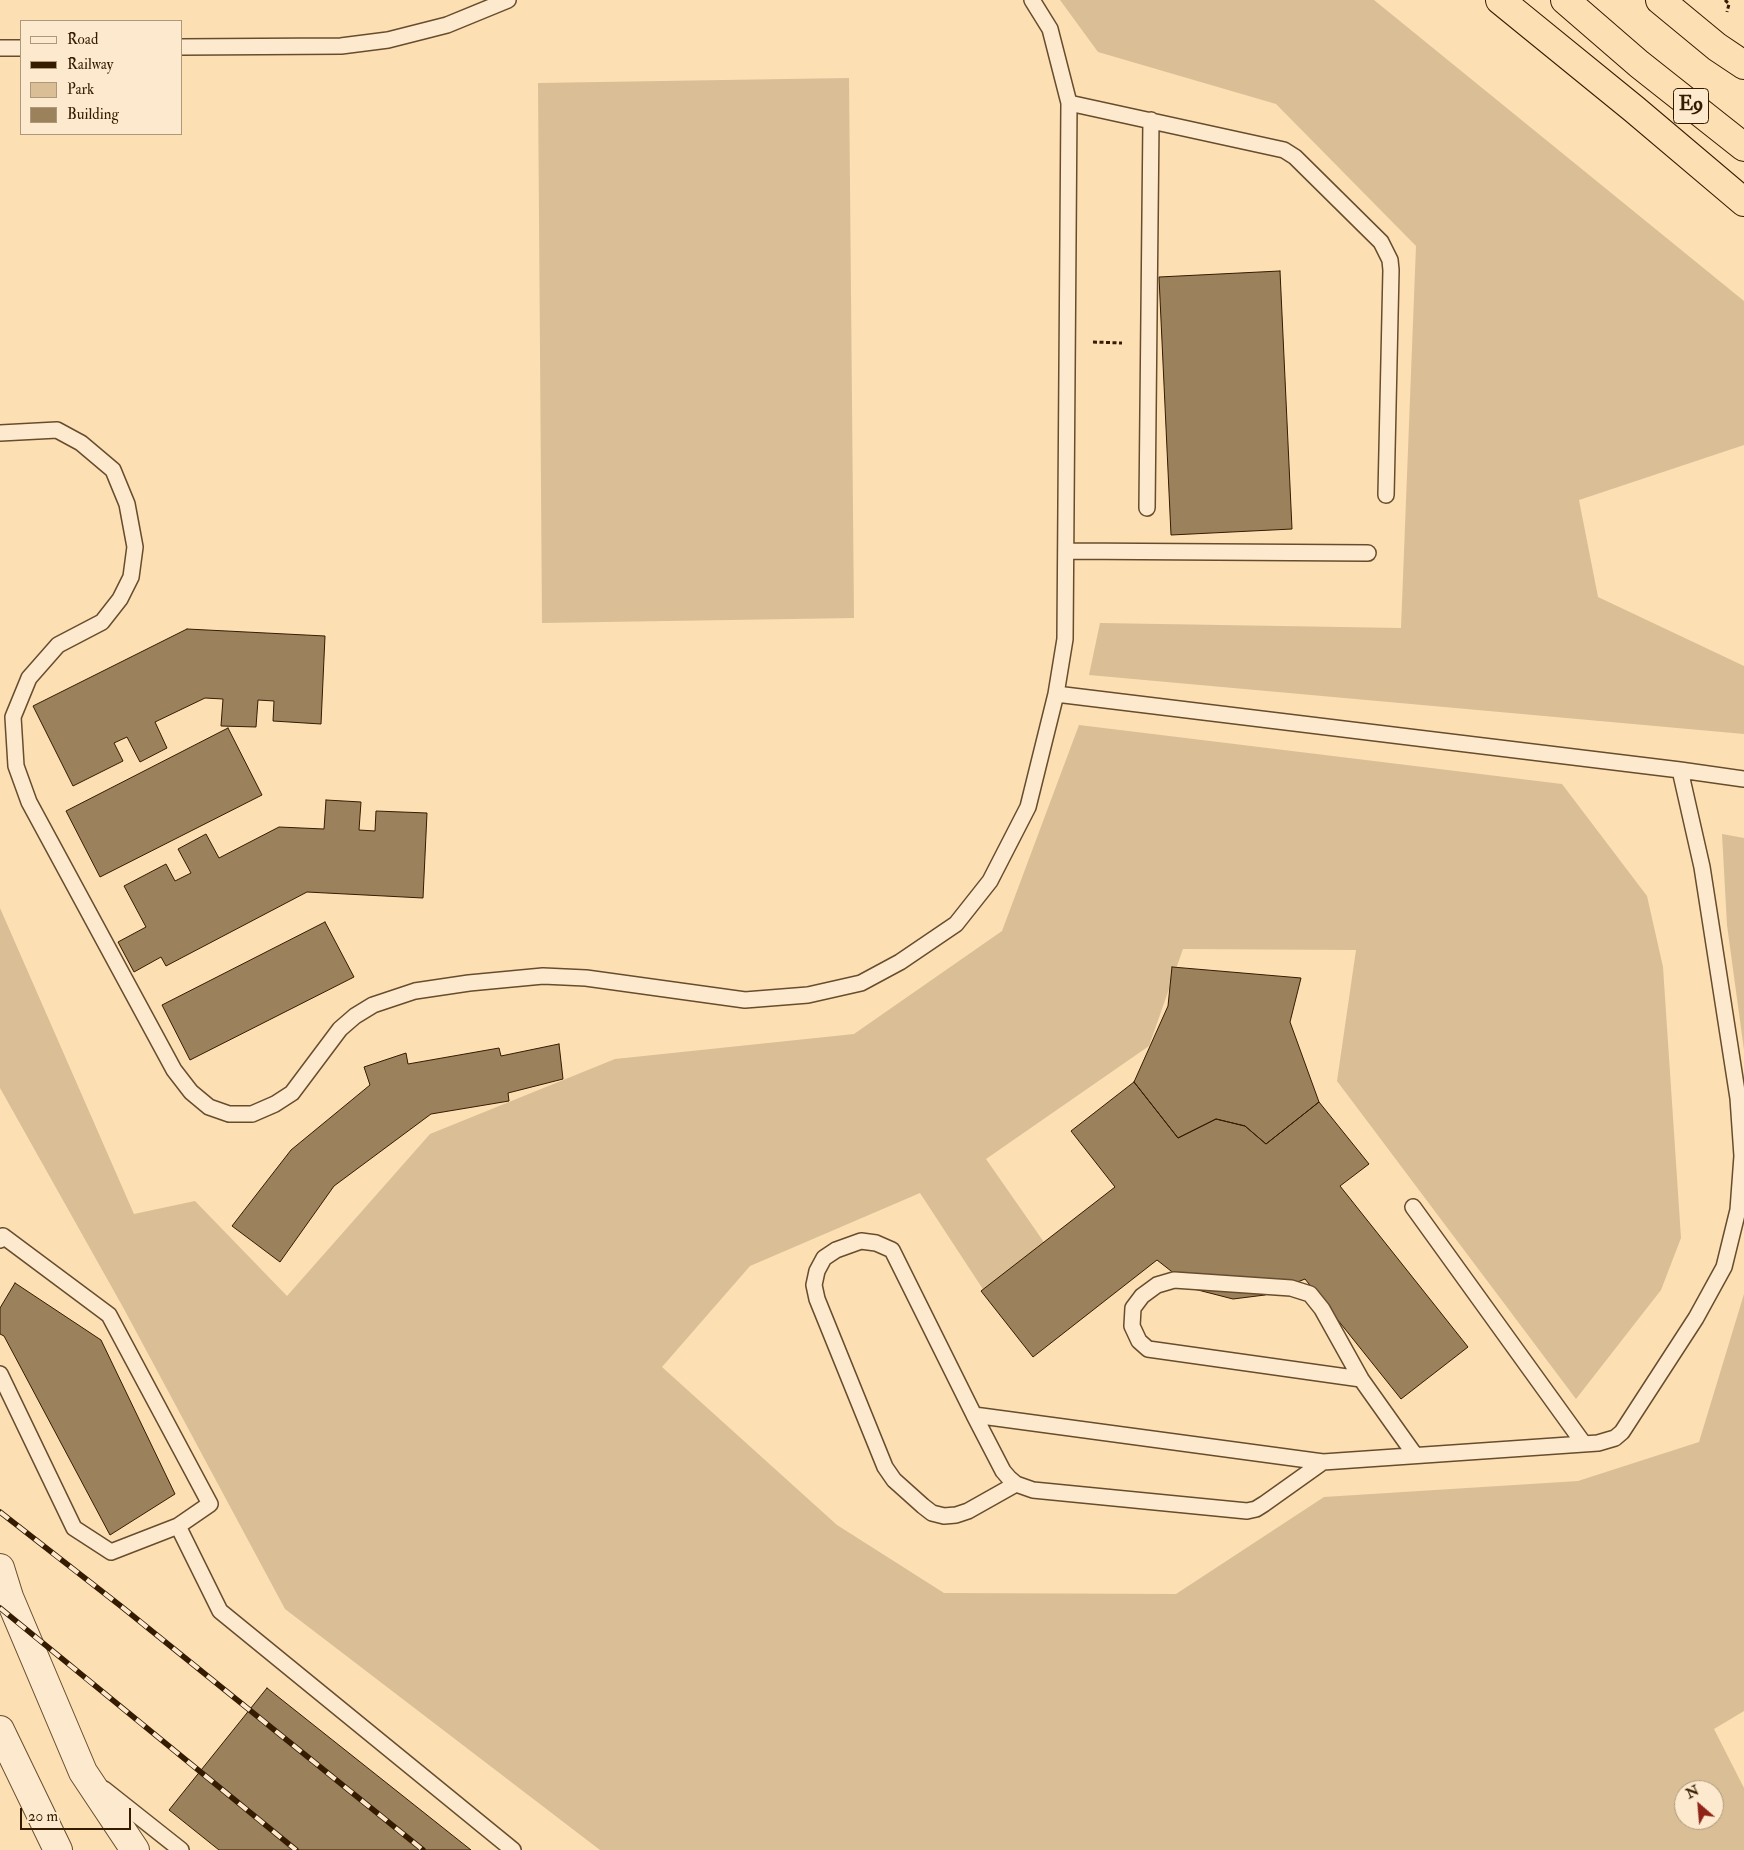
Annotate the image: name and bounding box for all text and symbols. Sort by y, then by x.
legend [20,20,182,135]
text: Road [67,30,98,49]
text: Railway [67,55,113,74]
text: Park [67,80,94,99]
road number: E9 [1674,88,1708,124]
text: Building [67,105,119,124]
north arrow [1674,1780,1724,1830]
text: N [1683,1782,1702,1803]
scale bar [22,1798,134,1830]
text: 20 m [28,1807,58,1826]

